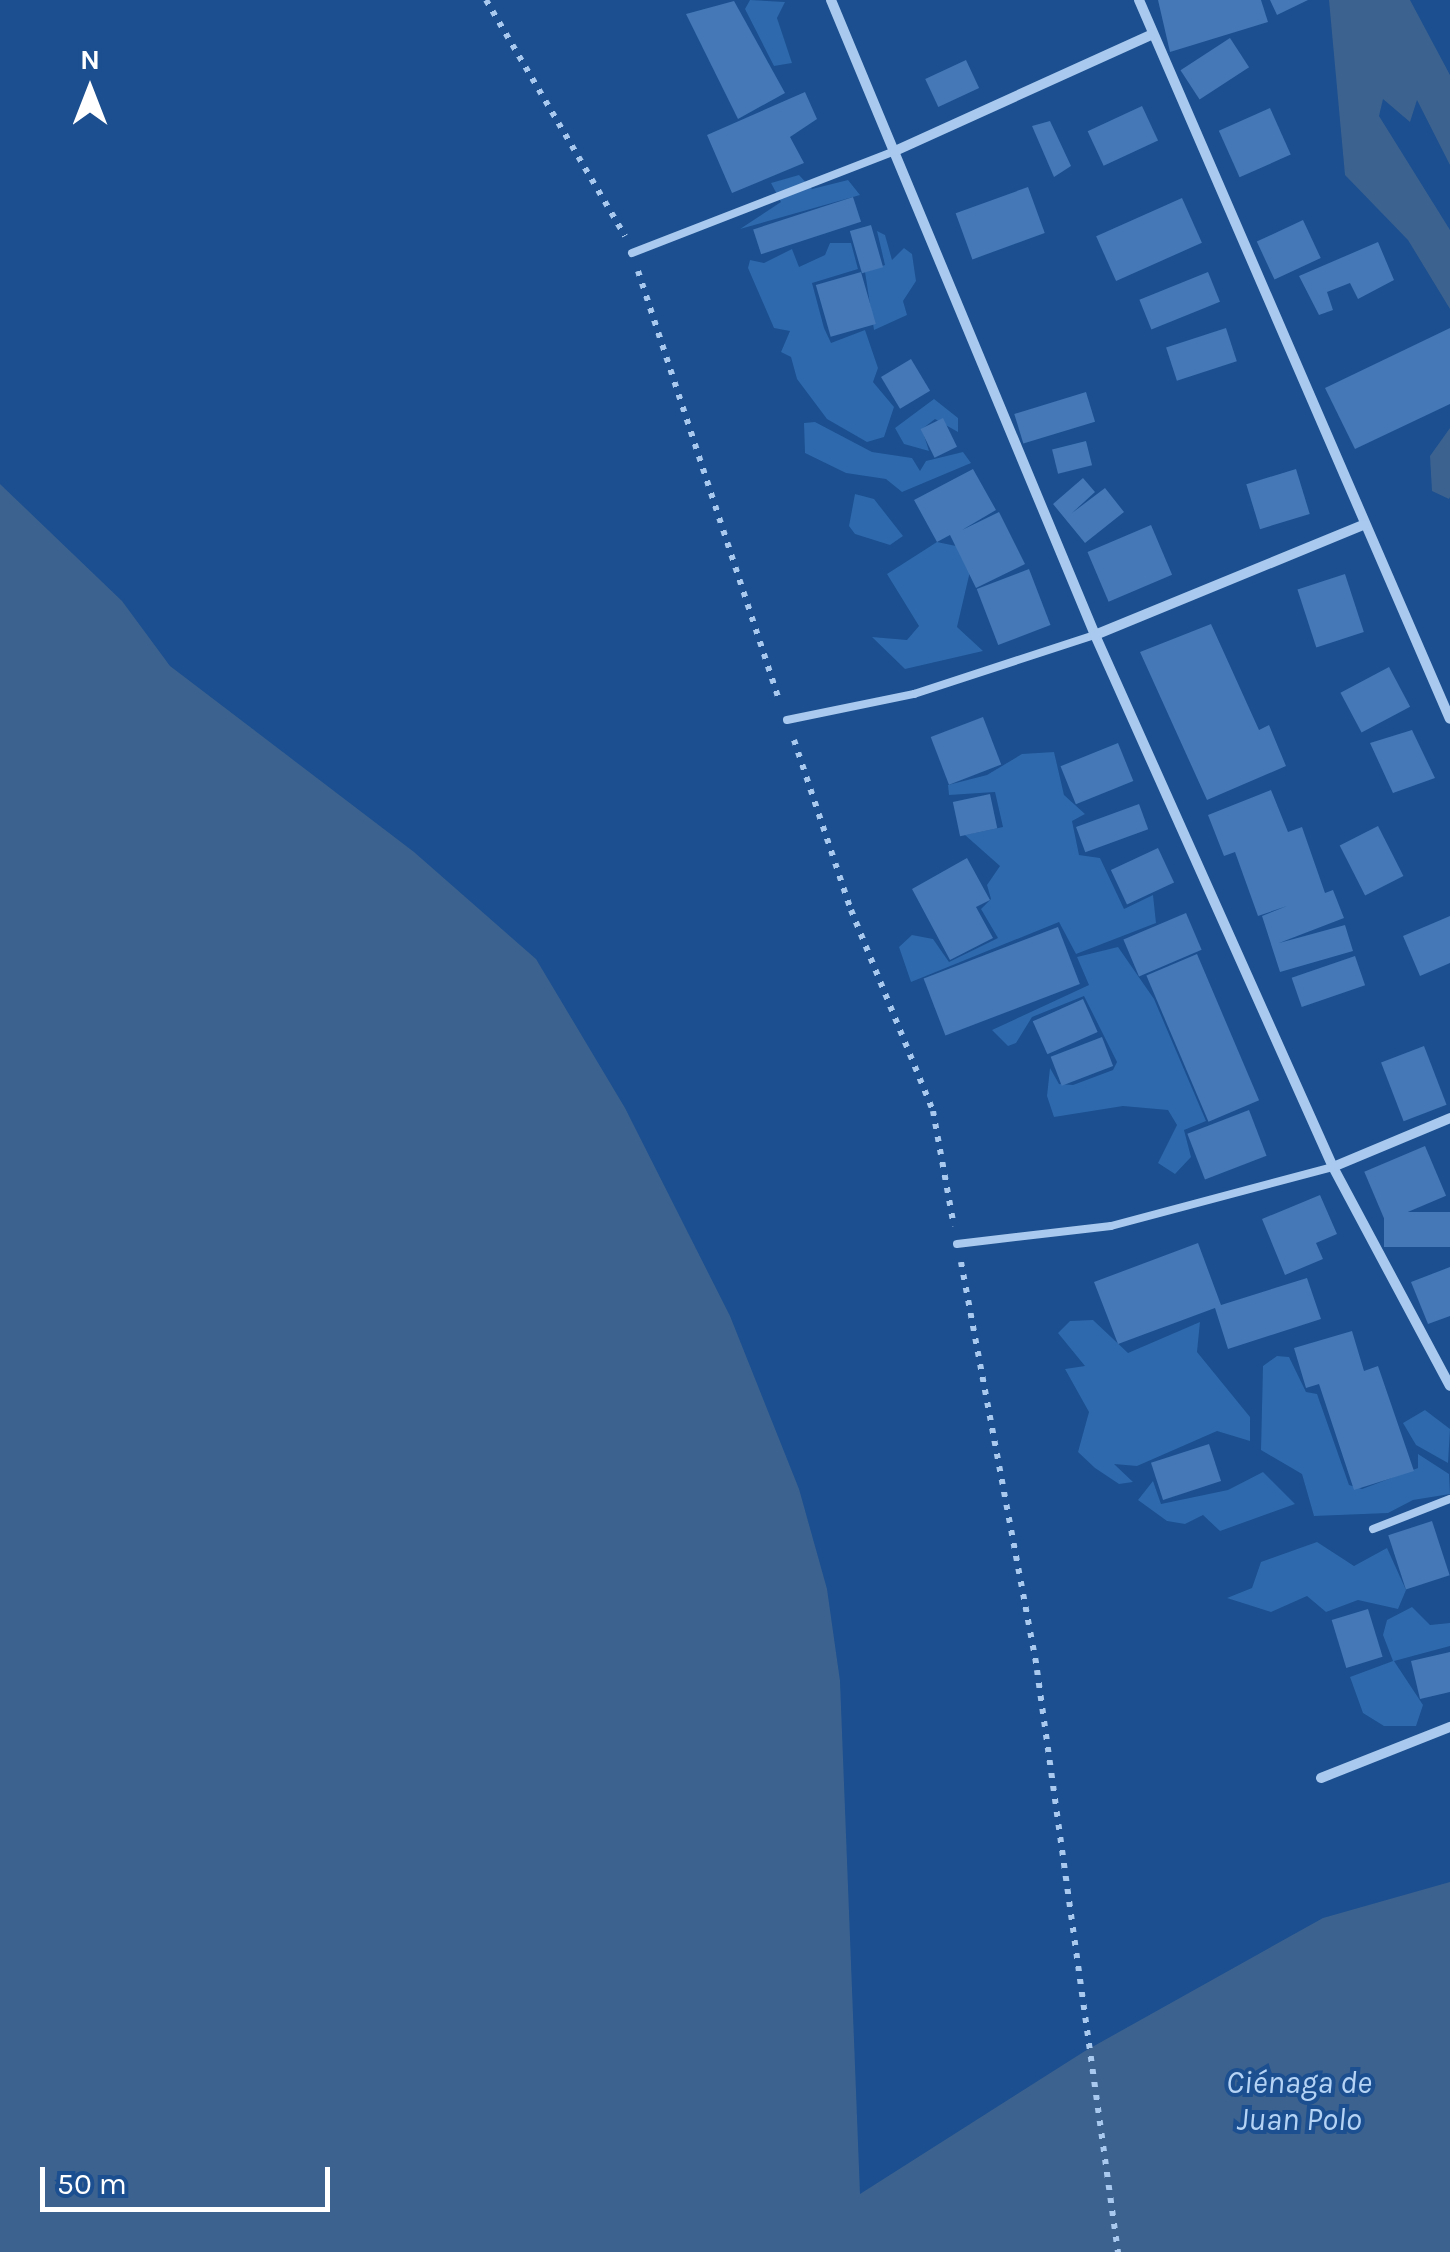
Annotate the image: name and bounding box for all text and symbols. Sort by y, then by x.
north arrow [40,40,140,140]
text: N [80,43,100,76]
water label: Ciénaga de Juan Polo [1226,2065,1372,2140]
scale bar [45,2147,335,2209]
text: 50 m [57,2166,127,2202]

